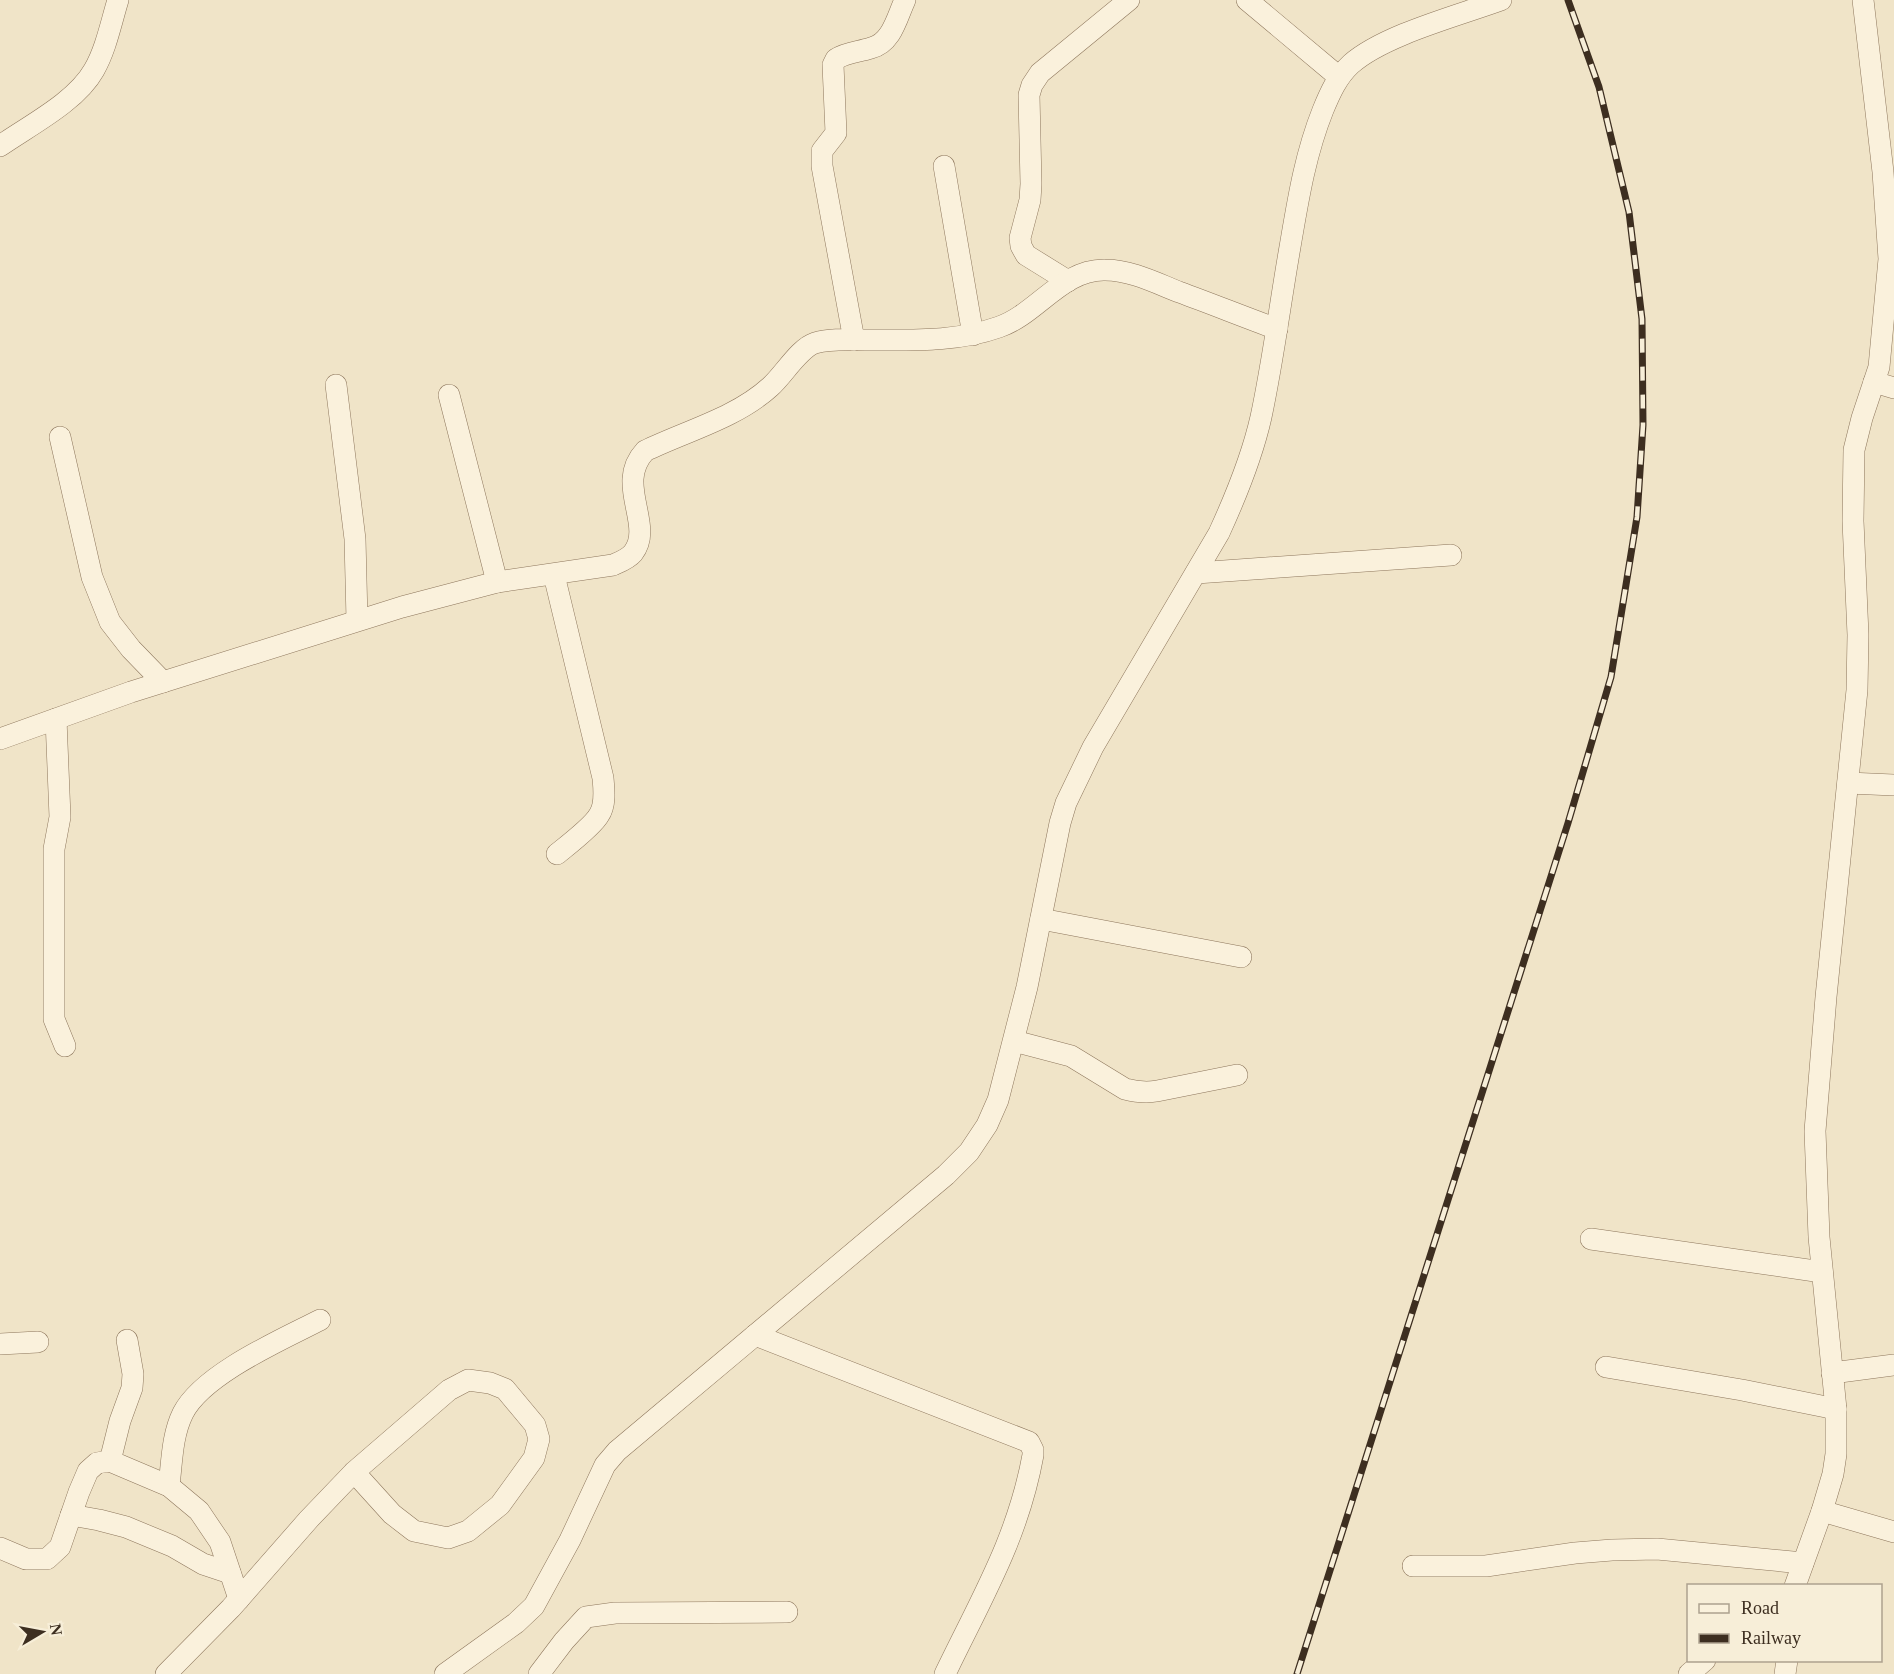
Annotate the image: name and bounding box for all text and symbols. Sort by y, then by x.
legend [1687,1584,1882,1662]
text: Road [1741,1598,1779,1618]
north arrow [12,1602,72,1662]
text: N [47,1622,66,1637]
text: Railway [1741,1628,1801,1648]

